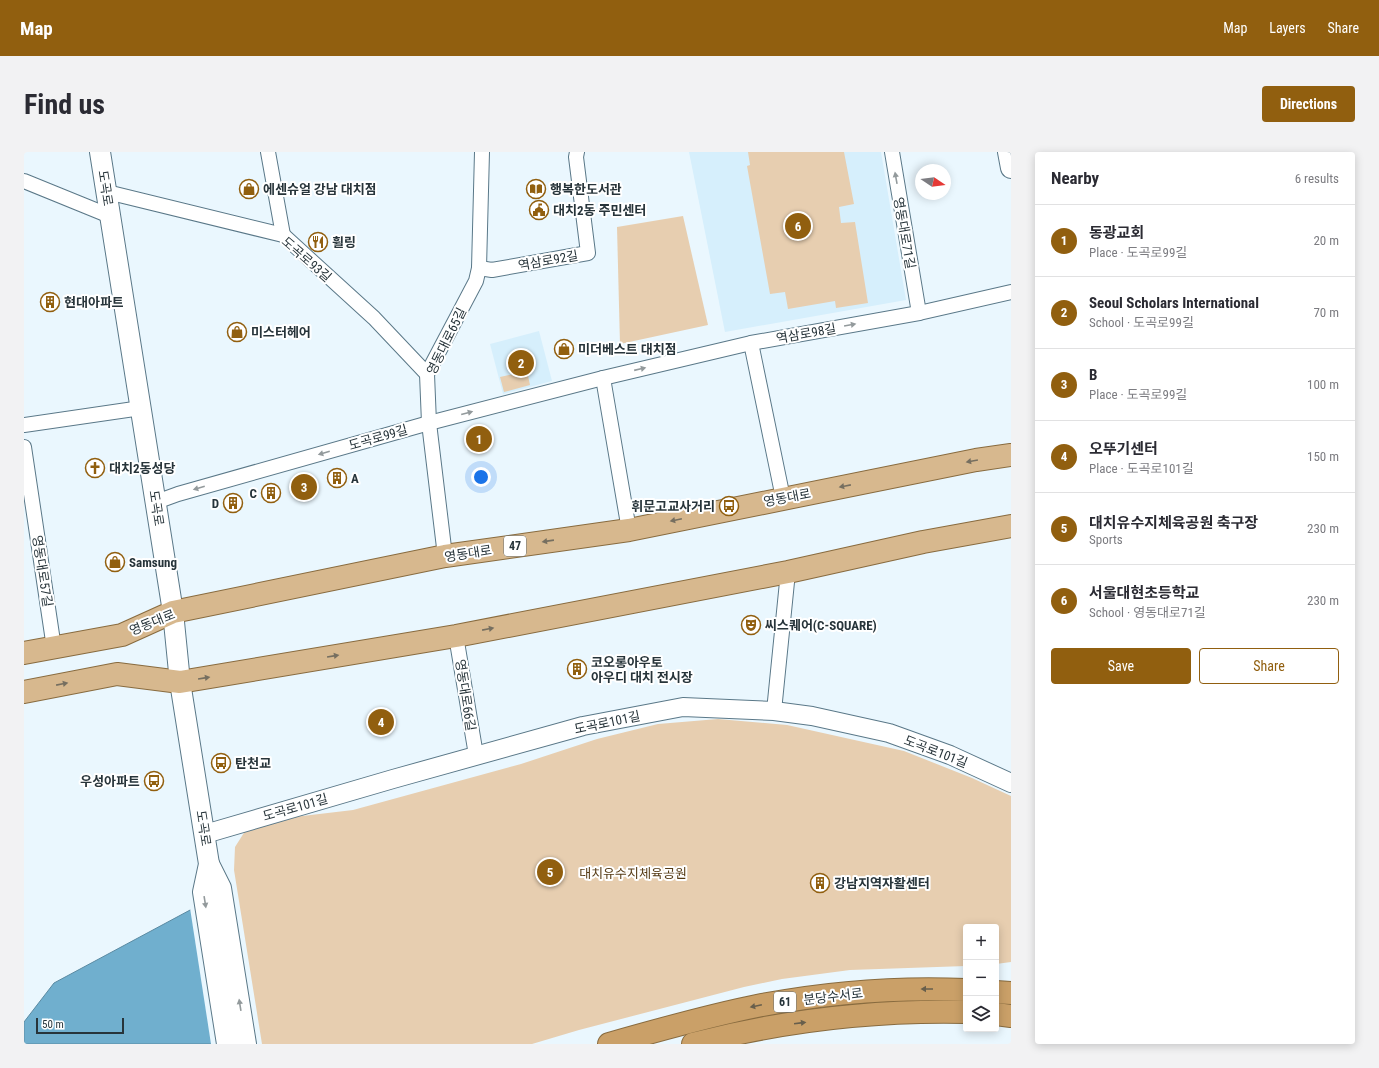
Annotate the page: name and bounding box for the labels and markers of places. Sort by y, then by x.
shop icon: 에센슈얼 강남 대치점 [238,178,260,200]
library icon: 행복한도서관 [525,178,547,200]
place label: 에센슈얼 강남 대치점 [263,182,377,197]
place label: 행복한도서관 [550,182,622,197]
public building icon: 대치2동 주민센터 [528,199,550,221]
place label: 대치2동 주민센터 [553,203,646,218]
pin: 6 [785,211,811,241]
restaurant icon: 휠링 [307,231,329,253]
place label: 휠링 [332,235,356,250]
building icon: 현대아파트 [39,291,61,313]
place label: 현대아파트 [64,295,124,310]
shop icon: 미스터헤어 [226,321,248,343]
place label: 미스터헤어 [251,325,311,340]
shop icon: 미더베스트 대치점 [553,338,575,360]
place label: 미더베스트 대치점 [578,342,677,357]
pin: 2 [508,348,534,378]
pin: 1 [466,424,492,454]
church icon: 대치2동성당 [84,457,106,479]
place label: 대치2동성당 [109,461,175,476]
building icon: A [326,467,348,489]
place label: A [351,471,359,486]
pin: 3 [291,472,317,502]
building icon: C [260,482,282,504]
place label: C [250,486,258,501]
building icon: D [222,492,244,514]
bus stop icon: 휘문고교사거리 [718,495,740,517]
place label: D [212,496,219,511]
place label: 휘문고교사거리 [631,499,715,514]
shop icon: Samsung [104,551,126,573]
place label: Samsung [129,555,177,570]
theatre icon: 씨스퀘어(C-SQUARE) [740,614,762,636]
place label: 씨스퀘어(C-SQUARE) [765,618,877,633]
place label: 코오롱아우토 아우디 대치 전시장 [591,655,693,685]
building icon: 코오롱아우토 아우디 대치 전시장 [566,658,588,680]
pin: 4 [368,707,394,737]
bus stop icon: 탄천교 [210,752,232,774]
place label: 탄천교 [235,756,271,771]
bus stop icon: 우성아파트 [143,770,165,792]
place label: 우성아파트 [80,774,140,789]
pin: 5 [537,857,563,887]
building icon: 강남지역자활센터 [809,872,831,894]
place label: 강남지역자활센터 [834,876,930,891]

